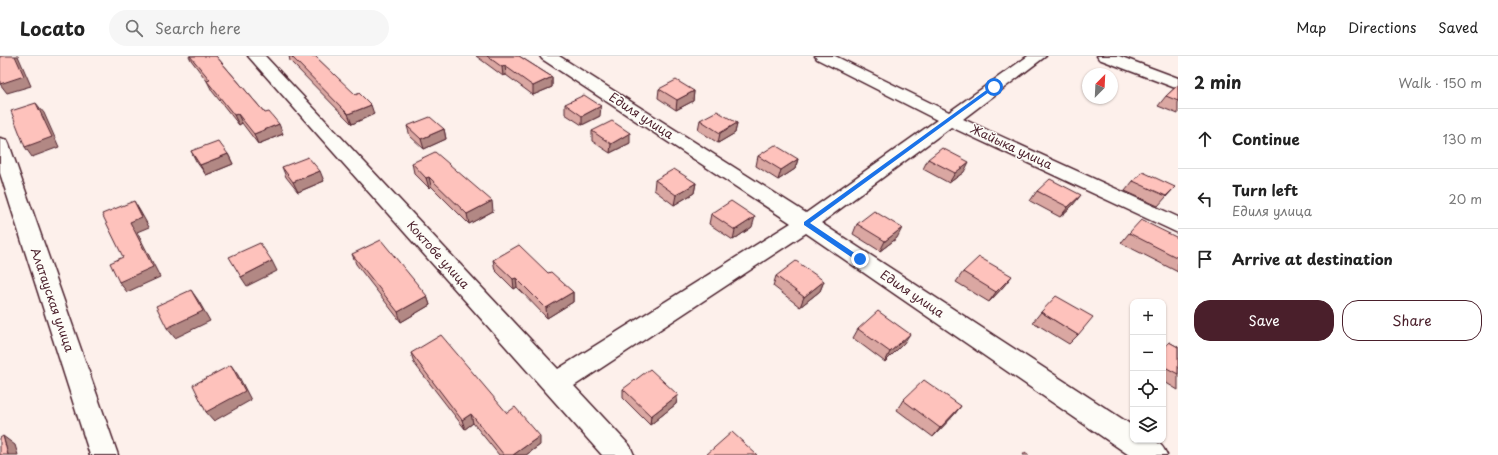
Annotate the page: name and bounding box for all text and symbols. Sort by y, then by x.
search box [109,10,389,46]
text: Locato [20,14,85,42]
text: Search here [155,16,241,39]
icon: search [123,17,145,39]
text: Map [1296,17,1326,38]
text: Directions [1348,17,1416,38]
text: Saved [1438,17,1478,38]
north arrow [1082,68,1118,104]
text: 2 min [1194,69,1241,95]
text: Walk · 150 m [1398,73,1482,92]
route start [985,78,1003,96]
street label: Едиля улица [606,88,678,143]
street label: Жайыка улица [967,119,1056,173]
text: Continue [1232,127,1300,150]
icon: ahead [1194,128,1216,150]
text: 130 m [1443,129,1482,148]
text: Turn left [1232,178,1298,201]
icon: left [1194,188,1216,210]
text: 20 m [1448,189,1482,208]
text: Едиля улица [1232,201,1312,220]
street label: Коктобе улица [403,216,475,293]
street label: Алатауская улица [27,245,79,355]
text: Arrive at destination [1232,247,1393,270]
icon: arrive [1194,248,1216,270]
route end [851,250,869,268]
street label: Едиля улица [877,265,949,321]
map controls [1130,299,1166,443]
button: + [1130,299,1166,335]
button: Save [1194,300,1334,341]
button: Share [1342,300,1482,341]
button: − [1130,335,1166,371]
button: locate [1130,371,1166,407]
button: layers [1130,407,1166,443]

